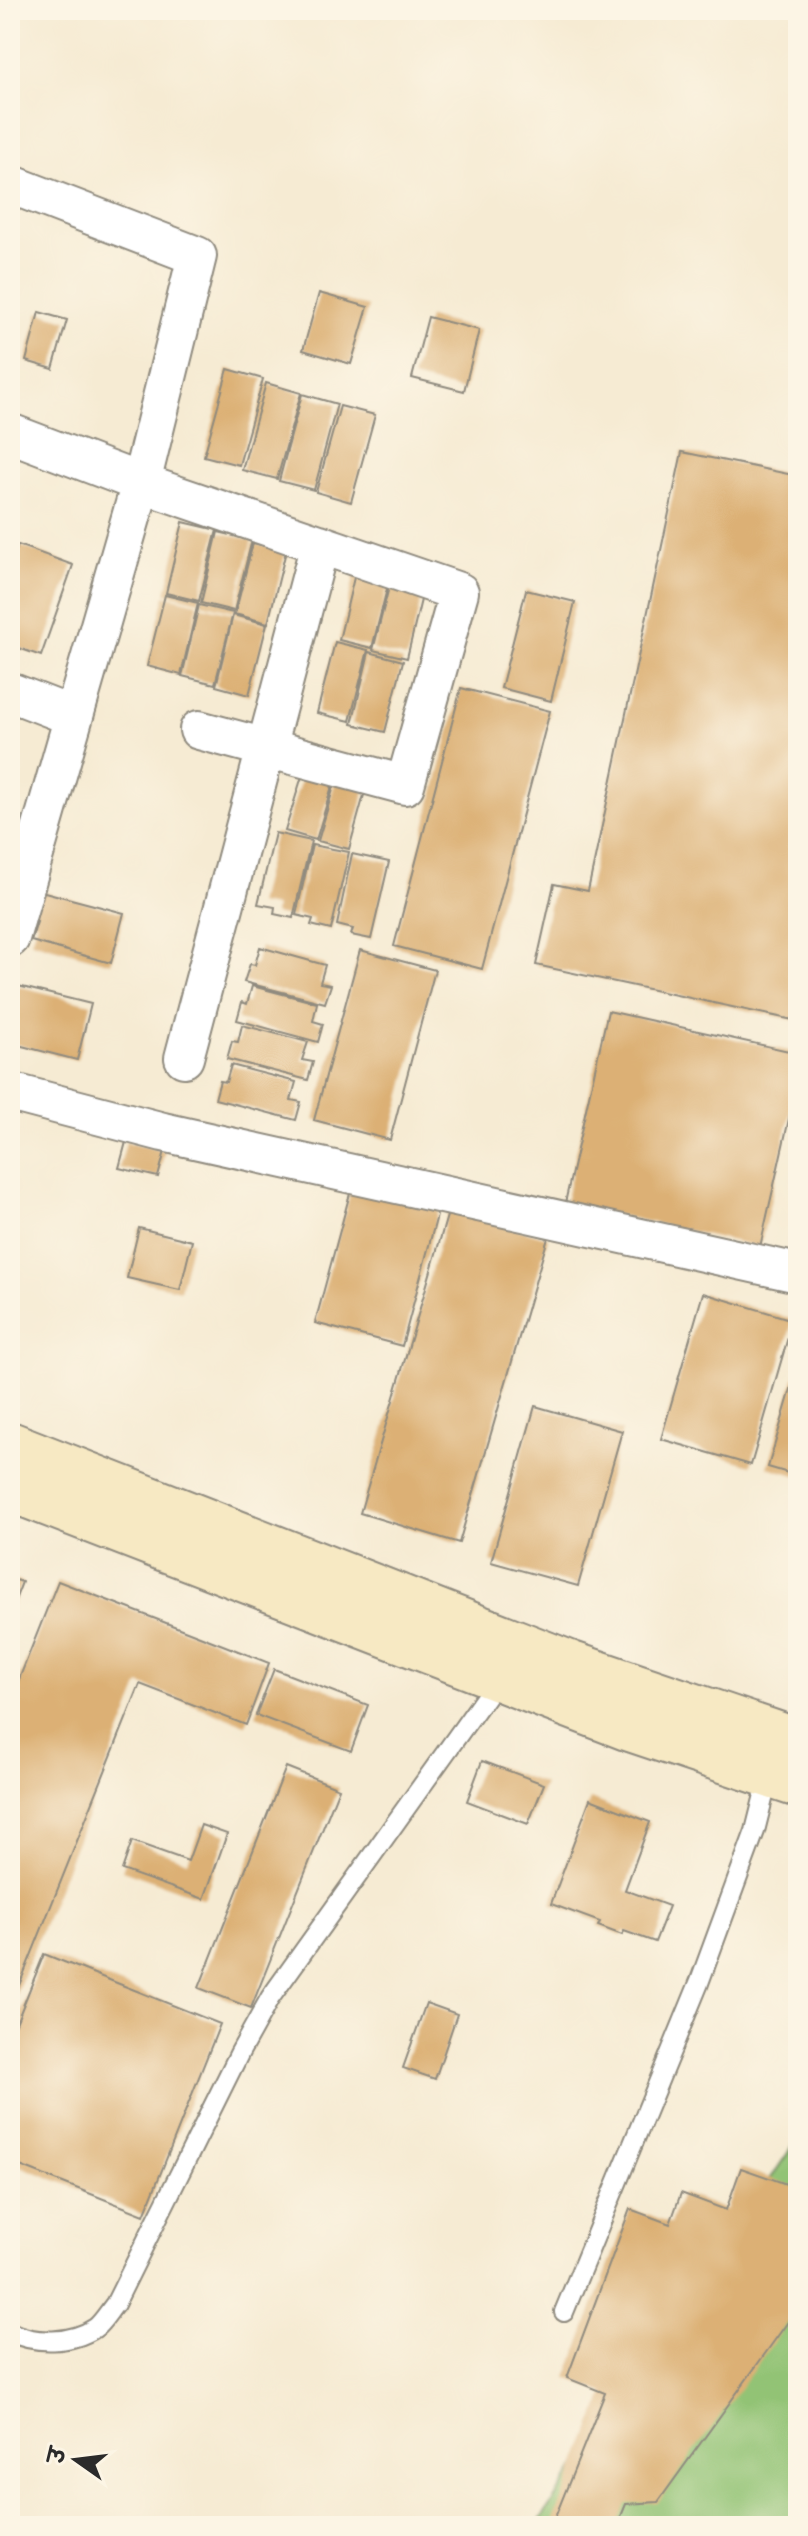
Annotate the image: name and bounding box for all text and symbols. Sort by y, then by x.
north arrow [36,2420,116,2500]
text: उ [40,2442,73,2468]

